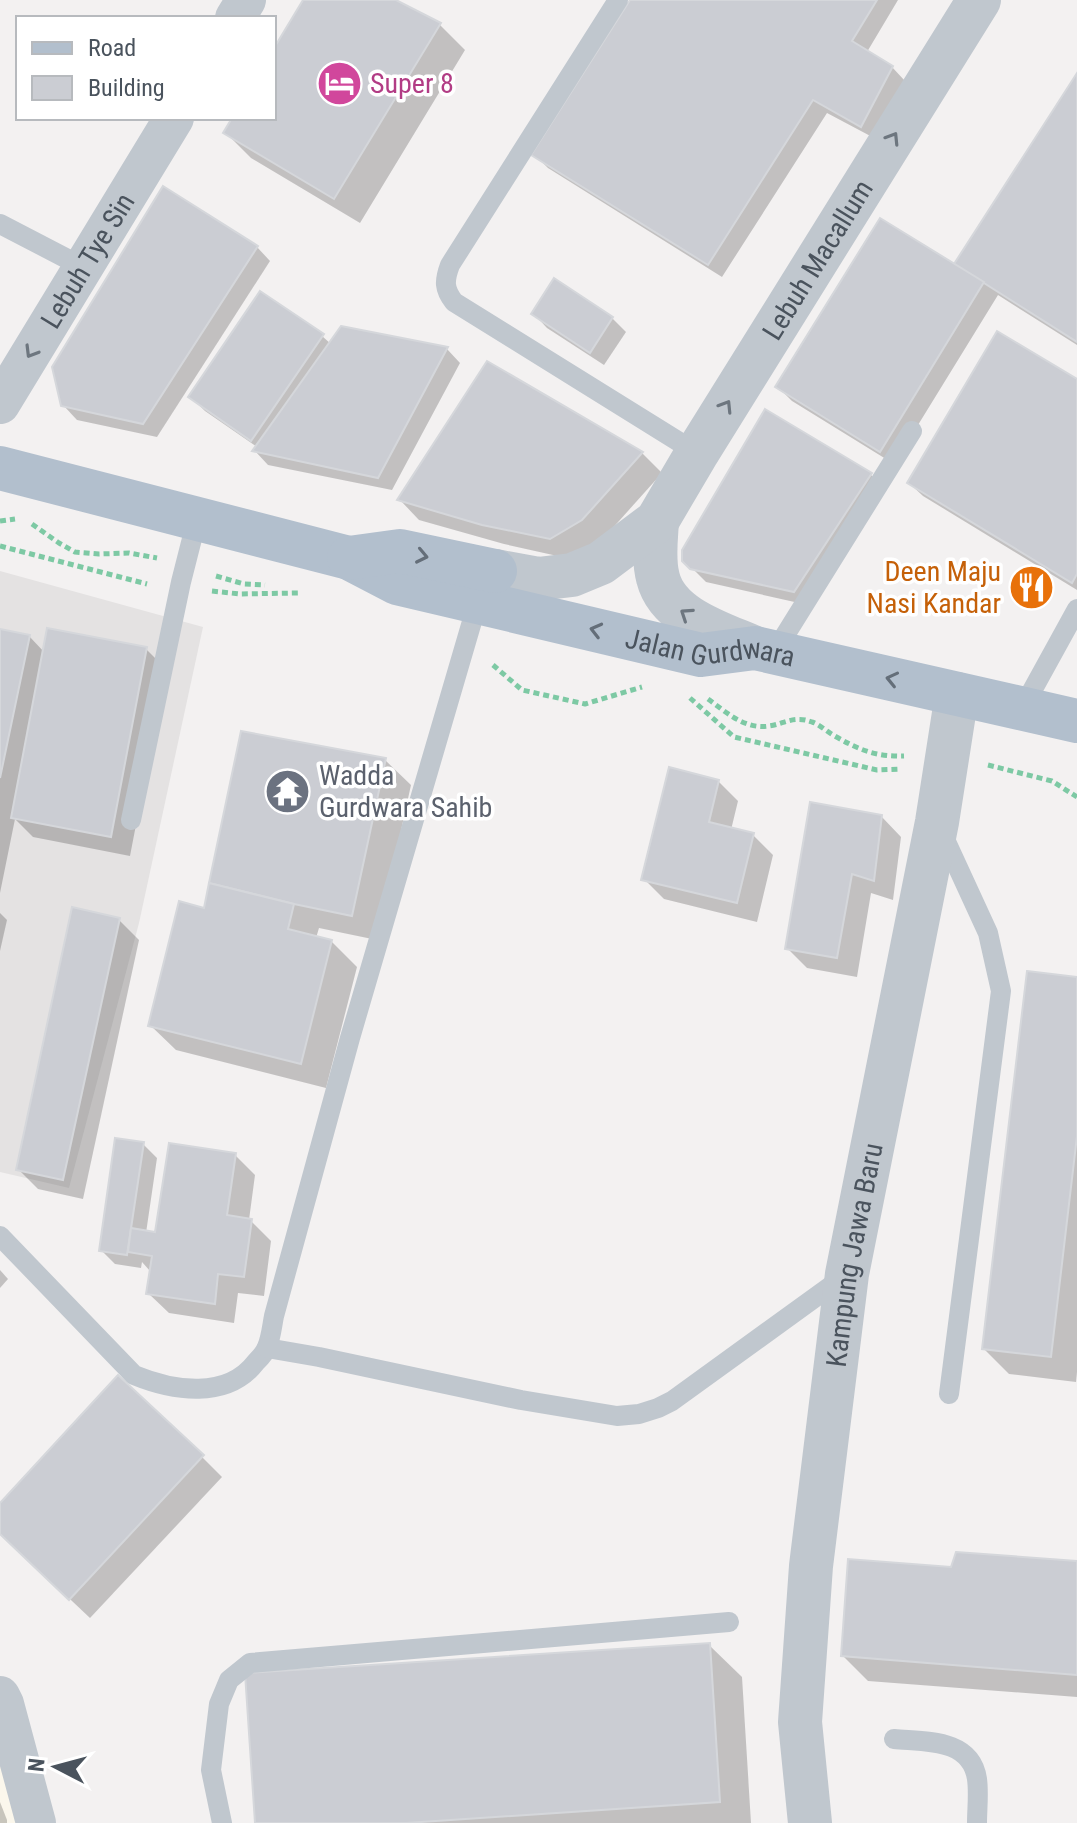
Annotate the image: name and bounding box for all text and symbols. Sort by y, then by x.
legend [16,16,276,120]
text: Road [88,34,136,62]
hotel icon: Super 8 [315,59,363,107]
place label: Super 8 [370,67,454,100]
text: Building [88,74,165,102]
one-way arrow [884,132,899,147]
street label: Lebuh Macallum [755,174,880,346]
street label: Lebuh Tye Sin [34,187,141,334]
one-way arrow [25,343,41,358]
one-way arrow [716,401,731,415]
one-way arrow [416,546,429,563]
place label: Deen Maju Nasi Kandar [867,555,1001,620]
restaurant icon: Deen Maju Nasi Kandar [1008,563,1056,611]
one-way arrow [680,608,694,623]
street label: Jalan Gurdwara [622,621,798,673]
one-way arrow [590,622,604,639]
one-way arrow [885,671,899,688]
place label: Wadda Gurdwara Sahib [319,759,492,824]
temple icon: Wadda Gurdwara Sahib [264,767,312,815]
street label: Kampung Jawa Baru [819,1140,889,1369]
north arrow [16,1727,96,1807]
text: N [23,1757,50,1773]

